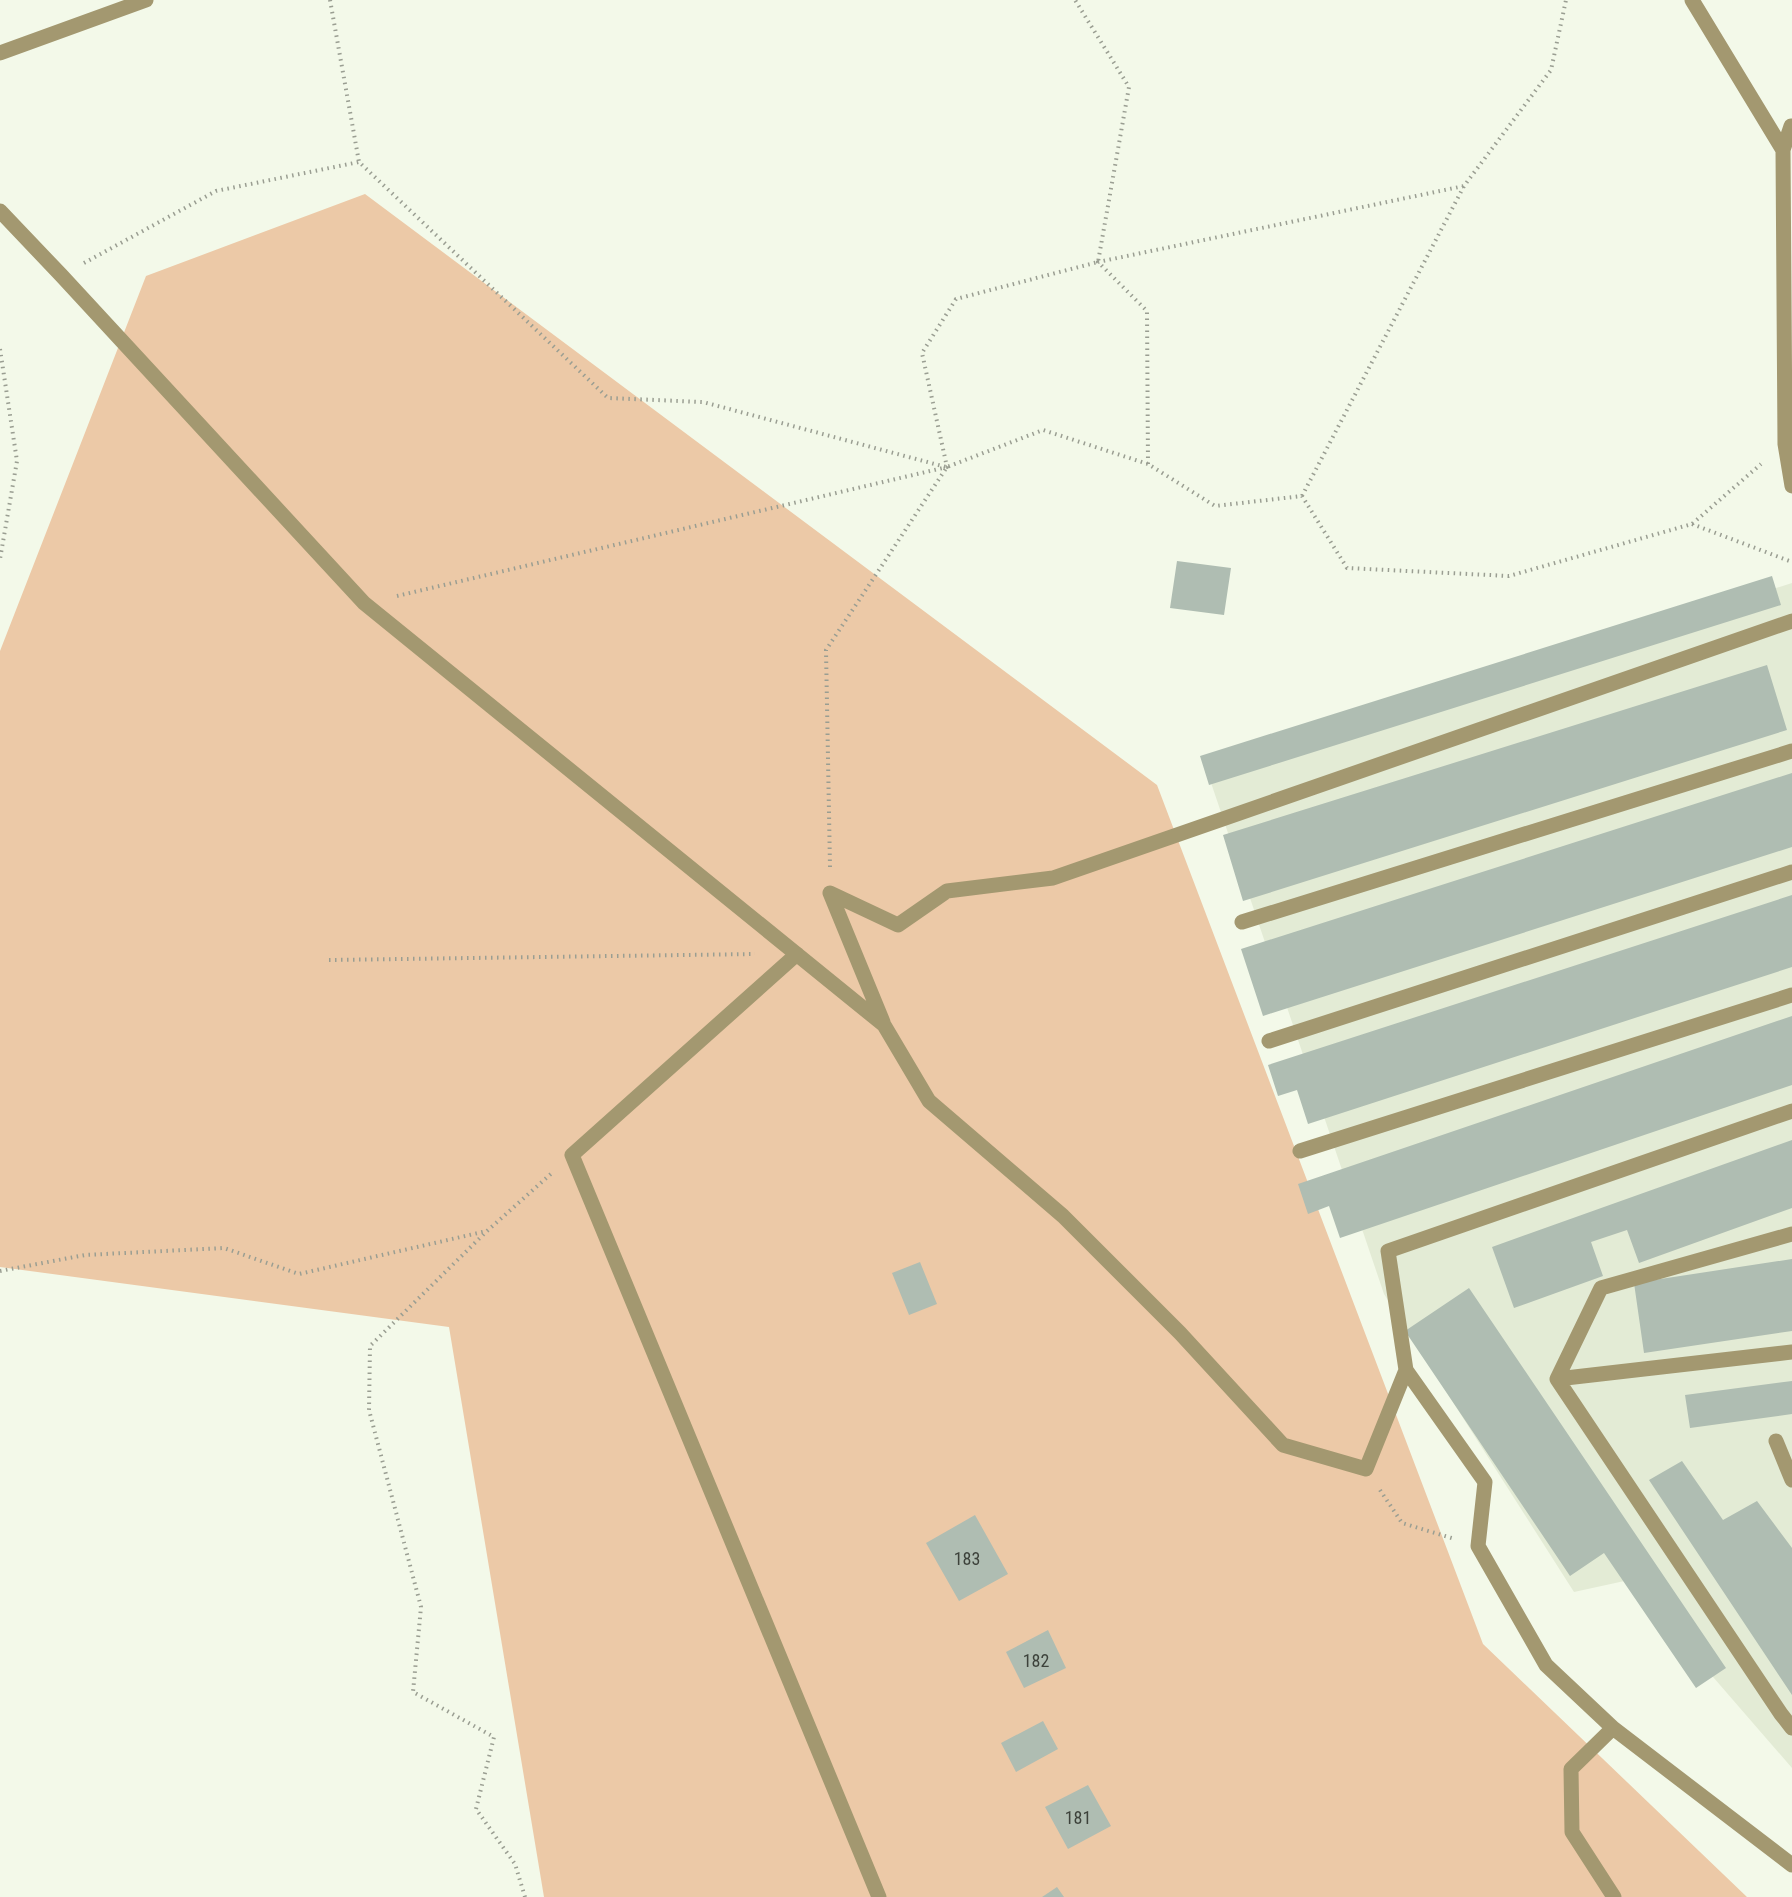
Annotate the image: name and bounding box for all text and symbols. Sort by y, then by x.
house number: 183 [954,1548,980,1569]
house number: 182 [1023,1650,1049,1671]
house number: 181 [1065,1807,1091,1828]

